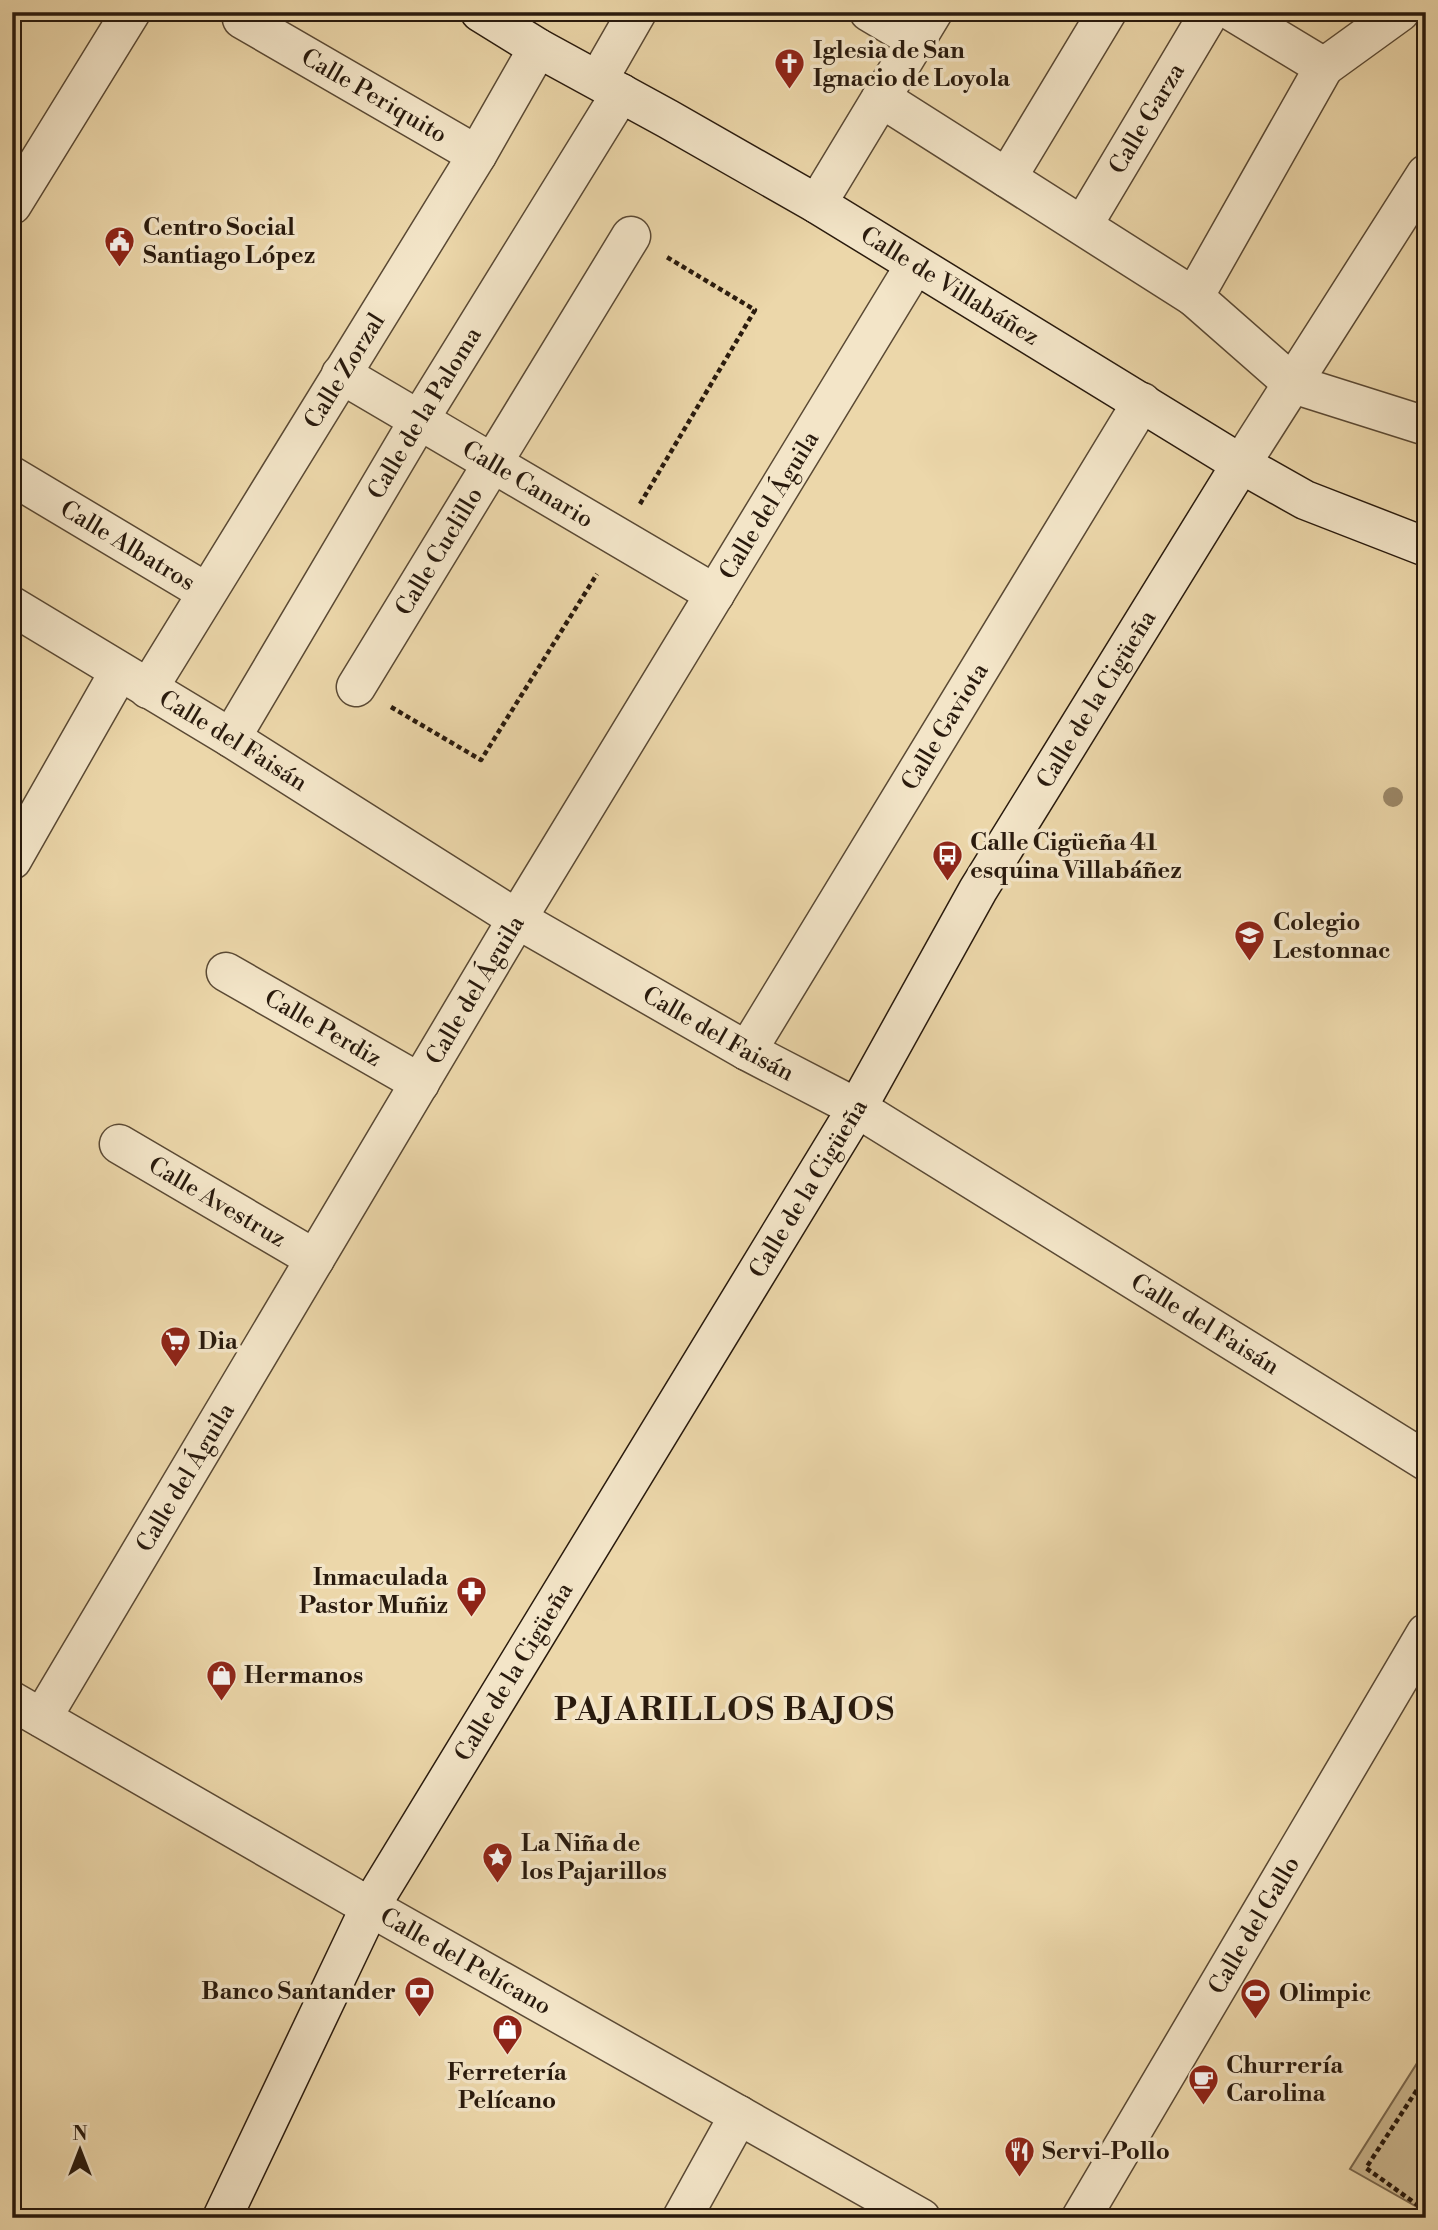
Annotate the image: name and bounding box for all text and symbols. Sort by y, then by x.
place label: Iglesia de San Ignacio de Loyola [813,36,1011,94]
street label: Calle Periquito [296,43,452,150]
church icon: Iglesia de San Ignacio de Loyola [773,47,807,91]
street label: Calle Garza [1103,57,1192,180]
place label: Centro Social Santiago López [143,213,315,271]
street label: Calle de Villabáñez [854,220,1045,353]
public building icon: Centro Social Santiago López [103,224,137,268]
street label: Calle Zorzal [298,308,392,434]
street label: Calle de la Paloma [361,321,489,505]
street label: Calle del Águila [713,425,827,585]
street label: Calle Canario [456,435,599,535]
street label: Calle Cuclillo [389,482,490,621]
street label: Calle Albatros [54,494,200,598]
street label: Calle de la Cigüeña [1030,604,1164,794]
street label: Calle Gaviota [895,657,996,796]
street label: Calle del Faisán [153,684,313,798]
place label: Calle Cigüeña 41 esquina Villabáñez [970,828,1182,886]
bus stop icon: Calle Cigüeña 41 esquina Villabáñez [930,839,964,883]
place label: Colegio Lestonnac [1273,908,1391,966]
street label: Calle del Águila [420,910,532,1070]
school or university icon: Colegio Lestonnac [1233,919,1267,963]
street label: Calle del Faisán [637,980,799,1089]
street label: Calle Perdiz [259,983,387,1074]
street label: Calle de la Cigüeña [743,1094,875,1284]
street label: Calle Avestruz [143,1151,291,1255]
street label: Calle del Faisán [1125,1268,1284,1382]
supermarket icon: Dia [158,1324,192,1368]
place label: Dia [198,1327,239,1357]
street label: Calle del Águila [130,1397,242,1558]
place label: Inmaculada Pastor Muñiz [299,1563,449,1621]
pharmacy icon: Inmaculada Pastor Muñiz [454,1574,488,1618]
street label: Calle de la Cigüeña [448,1577,581,1767]
shop icon: Hermanos [204,1658,238,1702]
place label: Hermanos [244,1661,363,1691]
district label: PAJARILLOS BAJOS [554,1690,896,1730]
place label: La Niña de los Pajarillos [521,1829,667,1887]
place icon: La Niña de los Pajarillos [481,1840,515,1884]
street label: Calle del Gallo [1202,1851,1307,2000]
street label: Calle del Pelícano [374,1902,556,2022]
bank icon: Banco Santander [402,1974,436,2018]
sports icon: Olimpic [1239,1976,1273,2020]
place label: Banco Santander [201,1977,396,2007]
place label: Olimpic [1279,1979,1371,2009]
shop icon: Ferretería Pelícano [490,2013,524,2057]
place label: Churrería Carolina [1226,2051,1344,2109]
place label: Ferretería Pelícano [447,2058,568,2116]
cafe icon: Churrería Carolina [1186,2062,1220,2106]
north arrow [46,2114,116,2184]
text: N [72,2122,88,2146]
restaurant icon: Servi-Pollo [1002,2134,1036,2178]
place label: Servi-Pollo [1042,2137,1170,2167]

